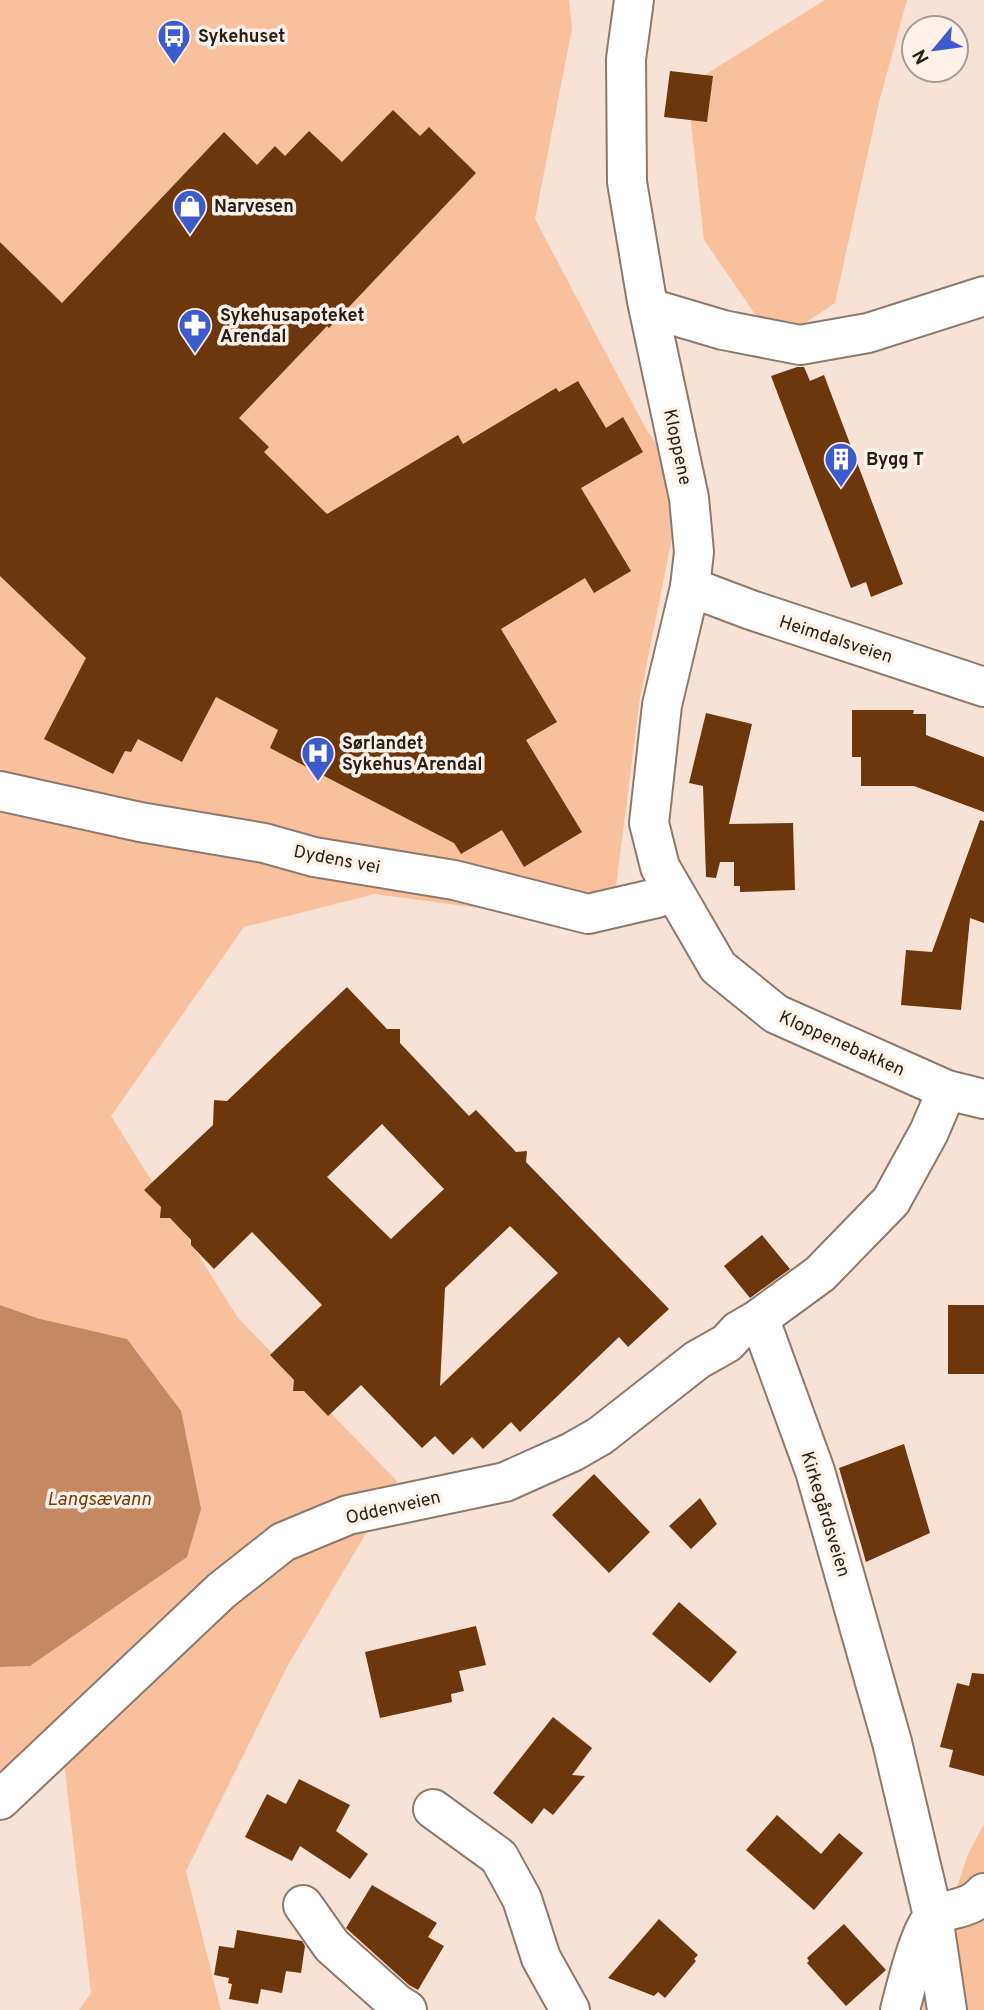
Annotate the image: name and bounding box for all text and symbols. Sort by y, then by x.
north arrow [900,14,970,84]
bus stop icon: Sykehuset [155,17,193,66]
place label: Sykehuset [198,26,285,49]
text: N [908,44,936,68]
shop icon: Narvesen [171,187,209,236]
place label: Narvesen [214,196,294,219]
place label: Sykehusapoteket Arendal [220,305,365,349]
pharmacy icon: Sykehusapoteket Arendal [176,306,214,355]
street label: Kloppene [657,407,696,487]
building icon: Bygg T [822,440,860,489]
place label: Bygg T [866,449,924,472]
street label: Heimdalsveien [776,611,895,670]
place label: Sørlandet Sykehus Arendal [342,733,483,777]
hospital icon: Sørlandet Sykehus Arendal [299,734,337,783]
street label: Dydens vei [291,841,382,880]
street label: Kloppenebakken [775,1006,908,1082]
street label: Kirkegårdsveien [795,1449,855,1580]
street label: Oddenveien [344,1486,443,1531]
water label: Langsævann [47,1488,152,1512]

